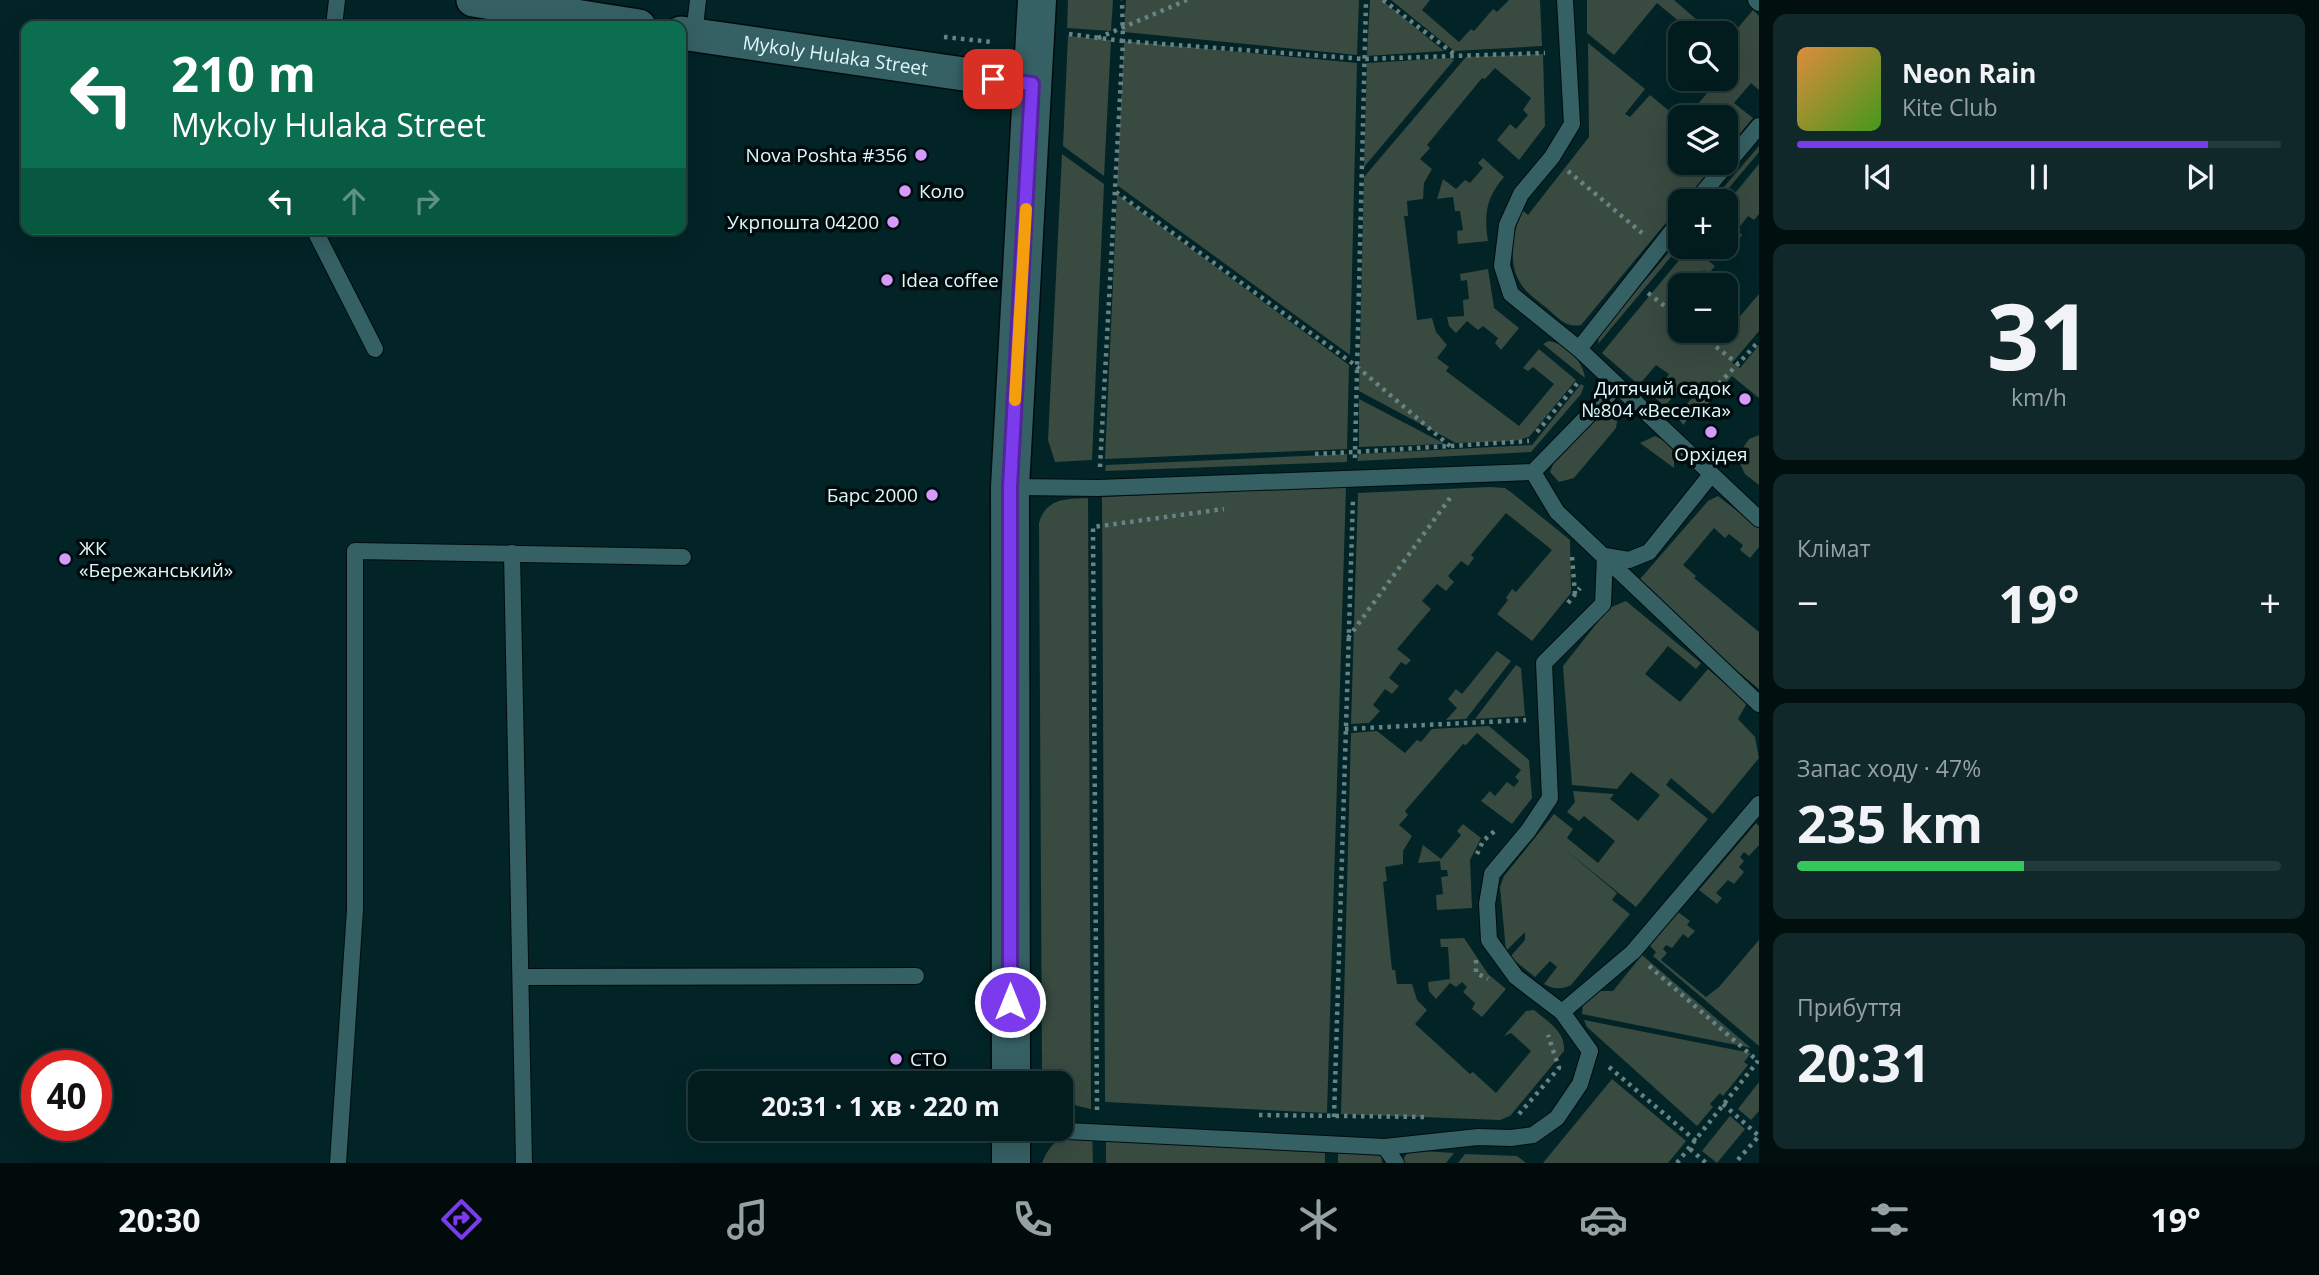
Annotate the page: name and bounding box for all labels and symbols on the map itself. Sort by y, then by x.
street label: Mykoly Hulaka Street [741,29,930,82]
pin [963,49,1023,109]
place label: Nova Poshta #356 [746,142,907,168]
marker: Nova Poshta #356 [913,147,929,163]
place label: Коло [919,178,964,204]
marker: Коло [897,183,913,199]
place label: Укрпошта 04200 [727,209,879,235]
marker: Укрпошта 04200 [885,214,901,230]
place label: Idea coffee [901,267,999,293]
marker: Idea coffee [879,272,895,288]
place label: Дитячий садок №804 «Веселка» [1581,375,1731,423]
marker: Дитячий садок №804 «Веселка» [1737,391,1753,407]
marker: Орхідея [1703,424,1719,440]
place label: Орхідея [1674,441,1748,467]
place label: Барс 2000 [827,482,918,508]
marker: Барс 2000 [924,487,940,503]
place label: ЖК «Бережанський» [79,535,233,583]
marker: ЖК «Бережанський» [57,551,73,567]
position arrow [973,965,1047,1039]
place label: СТО [910,1046,947,1072]
speed limit sign: 40 [21,1050,112,1141]
marker: СТО [888,1051,904,1067]

